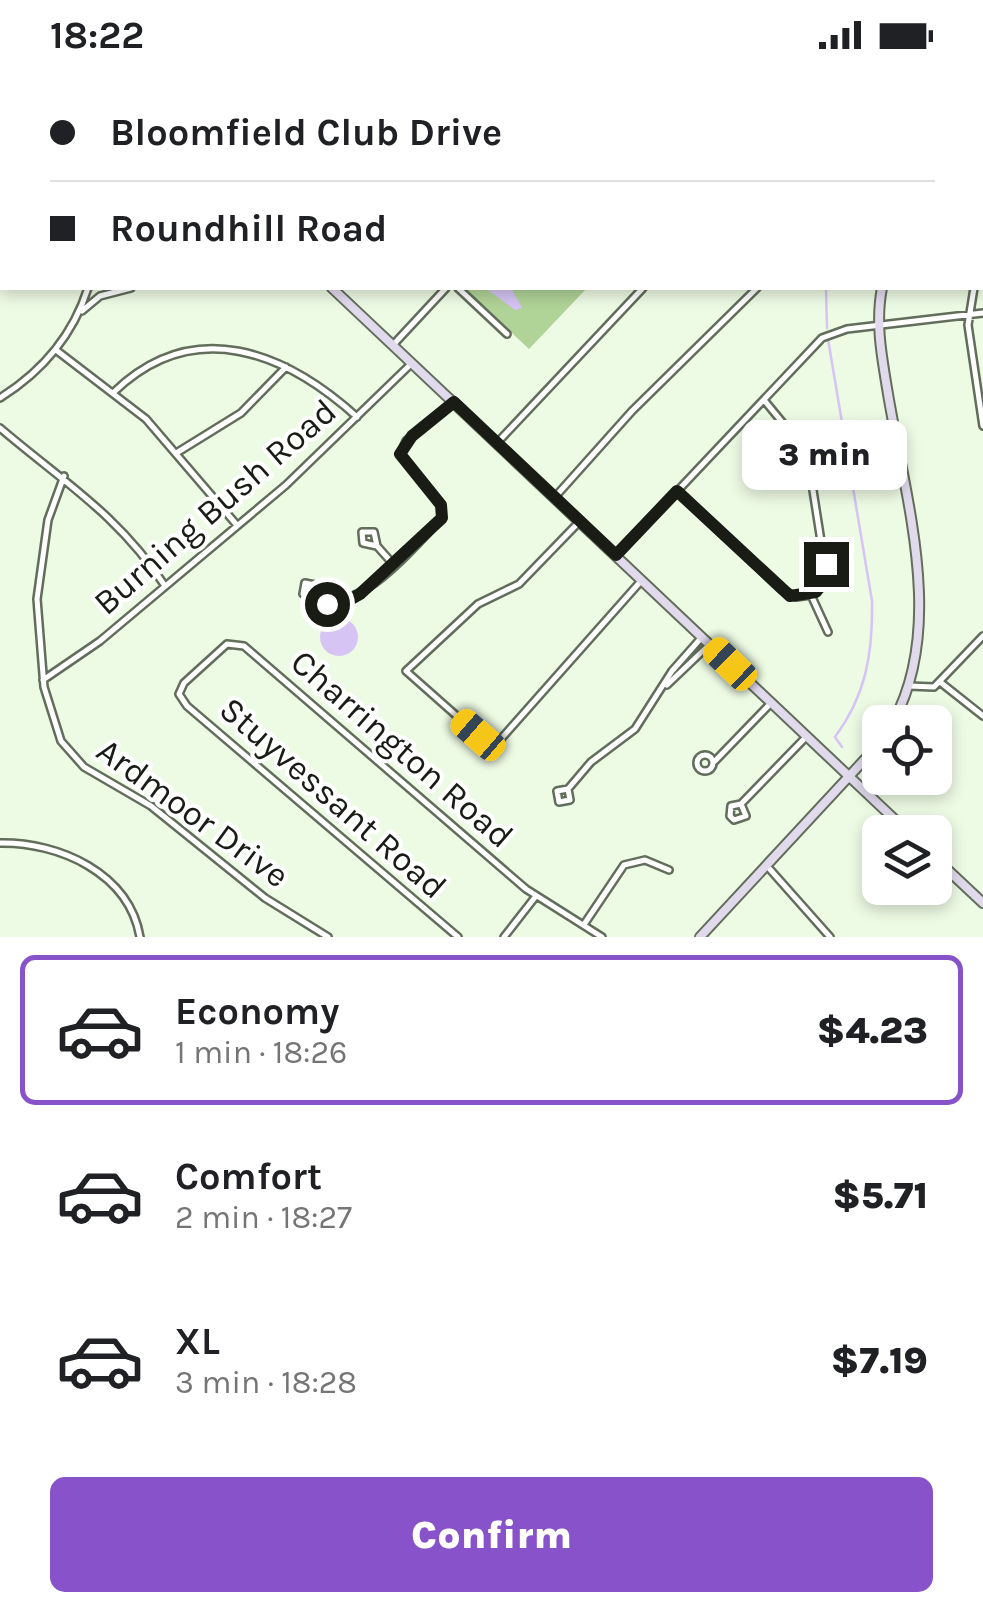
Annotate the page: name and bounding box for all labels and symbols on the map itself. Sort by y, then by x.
street label: Burning Bush Road [85,391,345,623]
callout: 3 min [744,419,908,489]
route end [804,542,849,587]
route start [305,582,350,627]
car [698,632,762,696]
street label: Charrington Road [283,641,521,857]
street label: Stuyvessant Road [211,689,455,907]
car [446,704,510,766]
street label: Ardmoor Drive [89,730,297,896]

